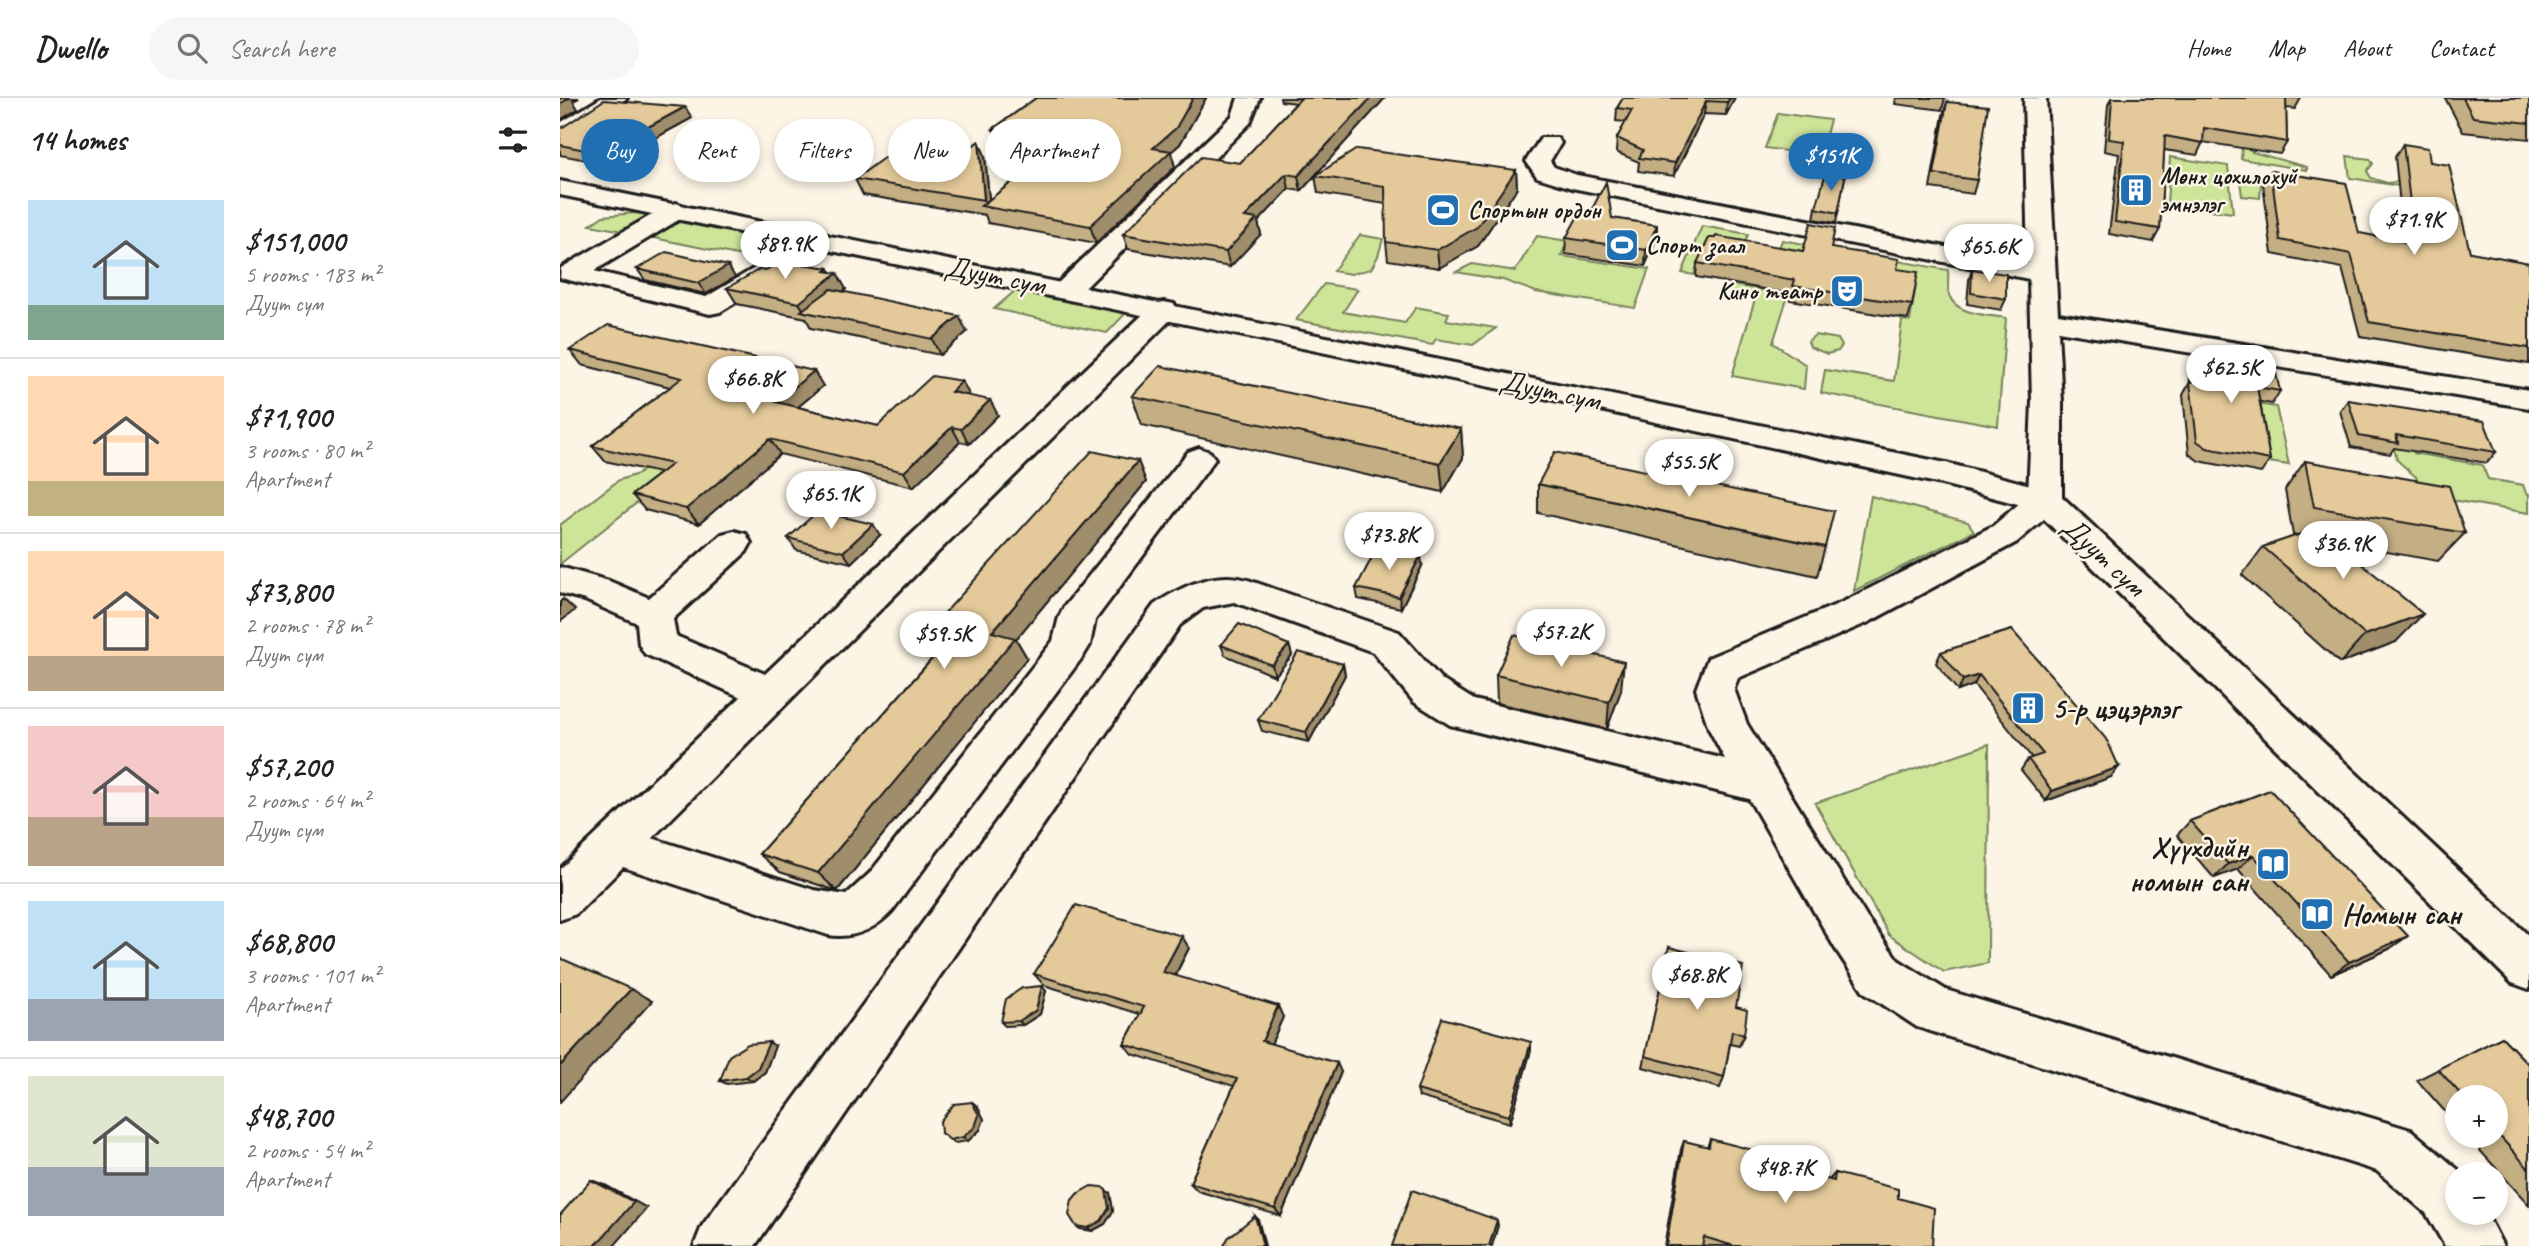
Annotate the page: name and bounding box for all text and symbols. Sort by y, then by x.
search box [149,17,639,80]
text: Dwello [35,27,107,69]
icon: search [173,29,211,67]
text: Search here [229,32,335,65]
text: Home [2187,33,2230,63]
text: Map [2268,33,2305,63]
text: About [2343,33,2391,63]
text: Contact [2429,33,2494,63]
chip: Buy [581,119,659,182]
chip: Rent [673,119,760,182]
chip: Filters [774,119,874,182]
chip: New [888,119,971,182]
chip: Apartment [985,119,1121,182]
text: 14 homes [28,121,126,159]
icon: filters [494,121,532,159]
pin: $151K [1782,134,1880,193]
text: $151K [1805,141,1857,170]
place label: Мөнх цохилохуй эмнэлэг [2160,161,2298,219]
building icon: Мөнх цохилохуй эмнэлэг [2117,171,2155,209]
sports icon: Спортын ордон [1424,191,1462,229]
place label: Спортын ордон [1468,195,1602,225]
pin: $71.9K [2357,198,2471,257]
text: $71.9K [2385,205,2443,234]
text: $151,000 [245,222,345,260]
pin: $89.9K [728,222,842,281]
pin: $65.6K [1932,225,2046,284]
sports icon: Спорт заал [1603,226,1641,264]
icon: home [84,228,168,312]
text: $89.9K [756,229,814,258]
place label: Спорт заал [1646,230,1746,261]
text: $65.6K [1960,232,2018,261]
street label: Дуут сум [942,247,1051,304]
text: 5 rooms · 183 m² [245,260,380,289]
theatre icon: Кино театр [1828,272,1866,310]
place label: Кино театр [1717,276,1824,306]
text: Дуут сум [245,289,323,318]
pin: $62.5K [2174,345,2288,405]
text: $62.5K [2202,353,2260,382]
pin: $66.8K [696,356,810,416]
street label: Дуут сум [1497,361,1606,420]
text: $66.8K [724,364,782,393]
text: $71,900 [245,398,331,436]
icon: home [84,404,168,488]
text: 3 rooms · 80 m² [245,436,369,465]
pin: $55.5K [1632,440,1746,499]
text: $55.5K [1661,447,1717,476]
text: Apartment [245,465,330,494]
pin: $65.1K [774,472,888,531]
text: $65.1K [802,479,860,508]
street label: Дуут сум [2054,508,2156,606]
pin: $73.8K [1332,512,1446,572]
text: $73.8K [1360,520,1418,549]
pin: $36.9K [2286,522,2400,581]
text: $36.9K [2314,529,2372,558]
text: $73,800 [245,573,332,611]
icon: home [84,579,168,663]
pin: $57.2K [1504,610,1618,669]
text: 2 rooms · 78 m² [245,611,369,640]
pin: $59.5K [887,612,1001,671]
text: $57.2K [1532,617,1590,646]
text: $59.5K [916,619,972,648]
text: Дуут сум [245,640,323,669]
building icon: 5-р цэцэрлэг [2009,689,2047,727]
place label: 5-р цэцэрлэг [2052,689,2183,727]
text: $57,200 [245,748,331,786]
icon: home [84,754,168,838]
text: 2 rooms · 64 m² [245,786,369,815]
text: Дуут сум [245,815,323,844]
place label: Хүүхдийн номын сан [2129,828,2250,900]
library icon: Хүүхдийн номын сан [2254,845,2292,883]
library icon: Номын сан [2298,895,2336,933]
place label: Номын сан [2342,895,2464,933]
text: $68,800 [245,923,333,961]
icon: home [84,929,168,1013]
pin: $68.8K [1640,953,1754,1012]
text: $68.8K [1668,960,1726,989]
text: 3 rooms · 101 m² [245,961,380,990]
text: Apartment [245,990,330,1019]
map controls [2445,1085,2508,1225]
button: + [2445,1085,2508,1148]
text: $48,700 [245,1098,332,1136]
icon: home [84,1104,168,1188]
text: 2 rooms · 54 m² [245,1136,369,1165]
pin: $48.7K [1728,1146,1842,1205]
text: $48.7K [1756,1153,1814,1182]
button: − [2445,1162,2508,1225]
text: Apartment [245,1165,330,1194]

